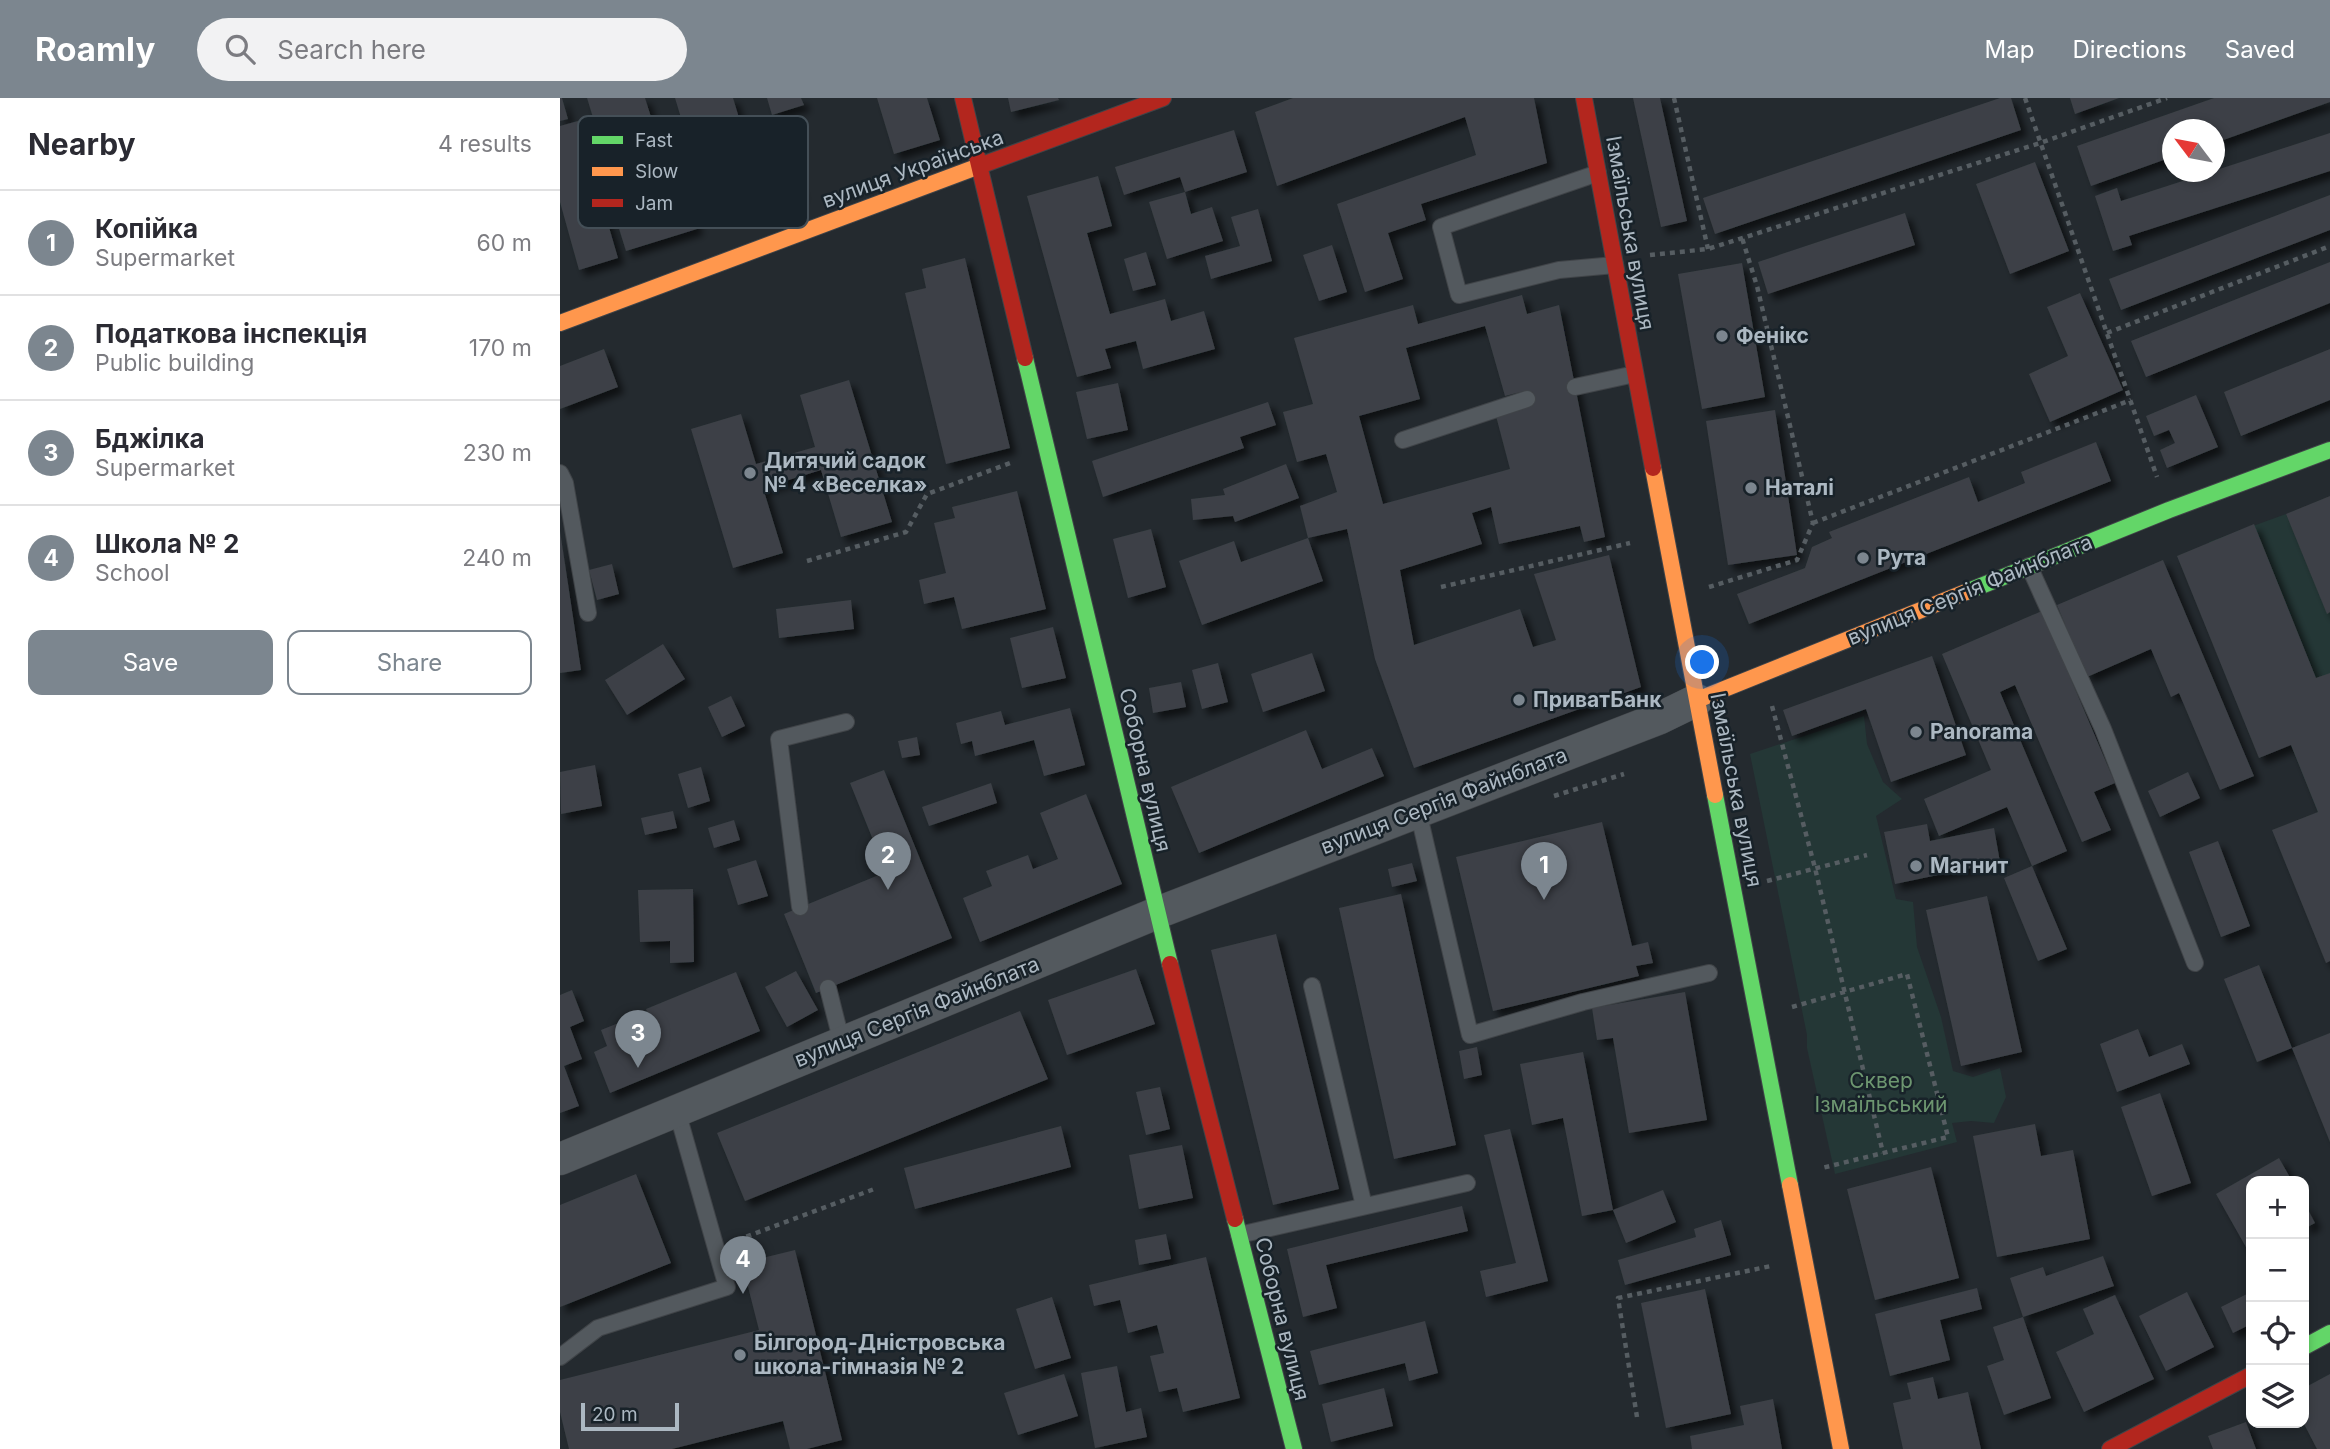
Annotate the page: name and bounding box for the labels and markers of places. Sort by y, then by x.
place label: Фенікс [1736,323,1809,348]
marker: Фенікс [1714,328,1730,344]
place label: Дитячий садок № 4 «Веселка» [764,448,927,497]
marker: Дитячий садок № 4 «Веселка» [742,465,758,481]
place label: Наталі [1765,475,1834,500]
marker: Наталі [1743,480,1759,496]
place label: Рута [1877,545,1926,570]
marker: Рута [1855,550,1871,566]
place label: ПриватБанк [1533,687,1662,712]
marker: ПриватБанк [1511,692,1527,708]
place label: Panorama [1930,719,2033,744]
marker: Panorama [1908,724,1924,740]
pin: 2 [865,832,911,890]
pin: 1 [1521,842,1567,900]
place label: Магнит [1930,853,2009,878]
marker: Магнит [1908,858,1924,874]
pin: 3 [615,1010,661,1068]
pin: 4 [720,1236,766,1294]
place label: Білгород-Дністровська школа-гімназія № 2 [754,1330,1005,1379]
marker: Білгород-Дністровська школа-гімназія № 2 [732,1347,748,1363]

